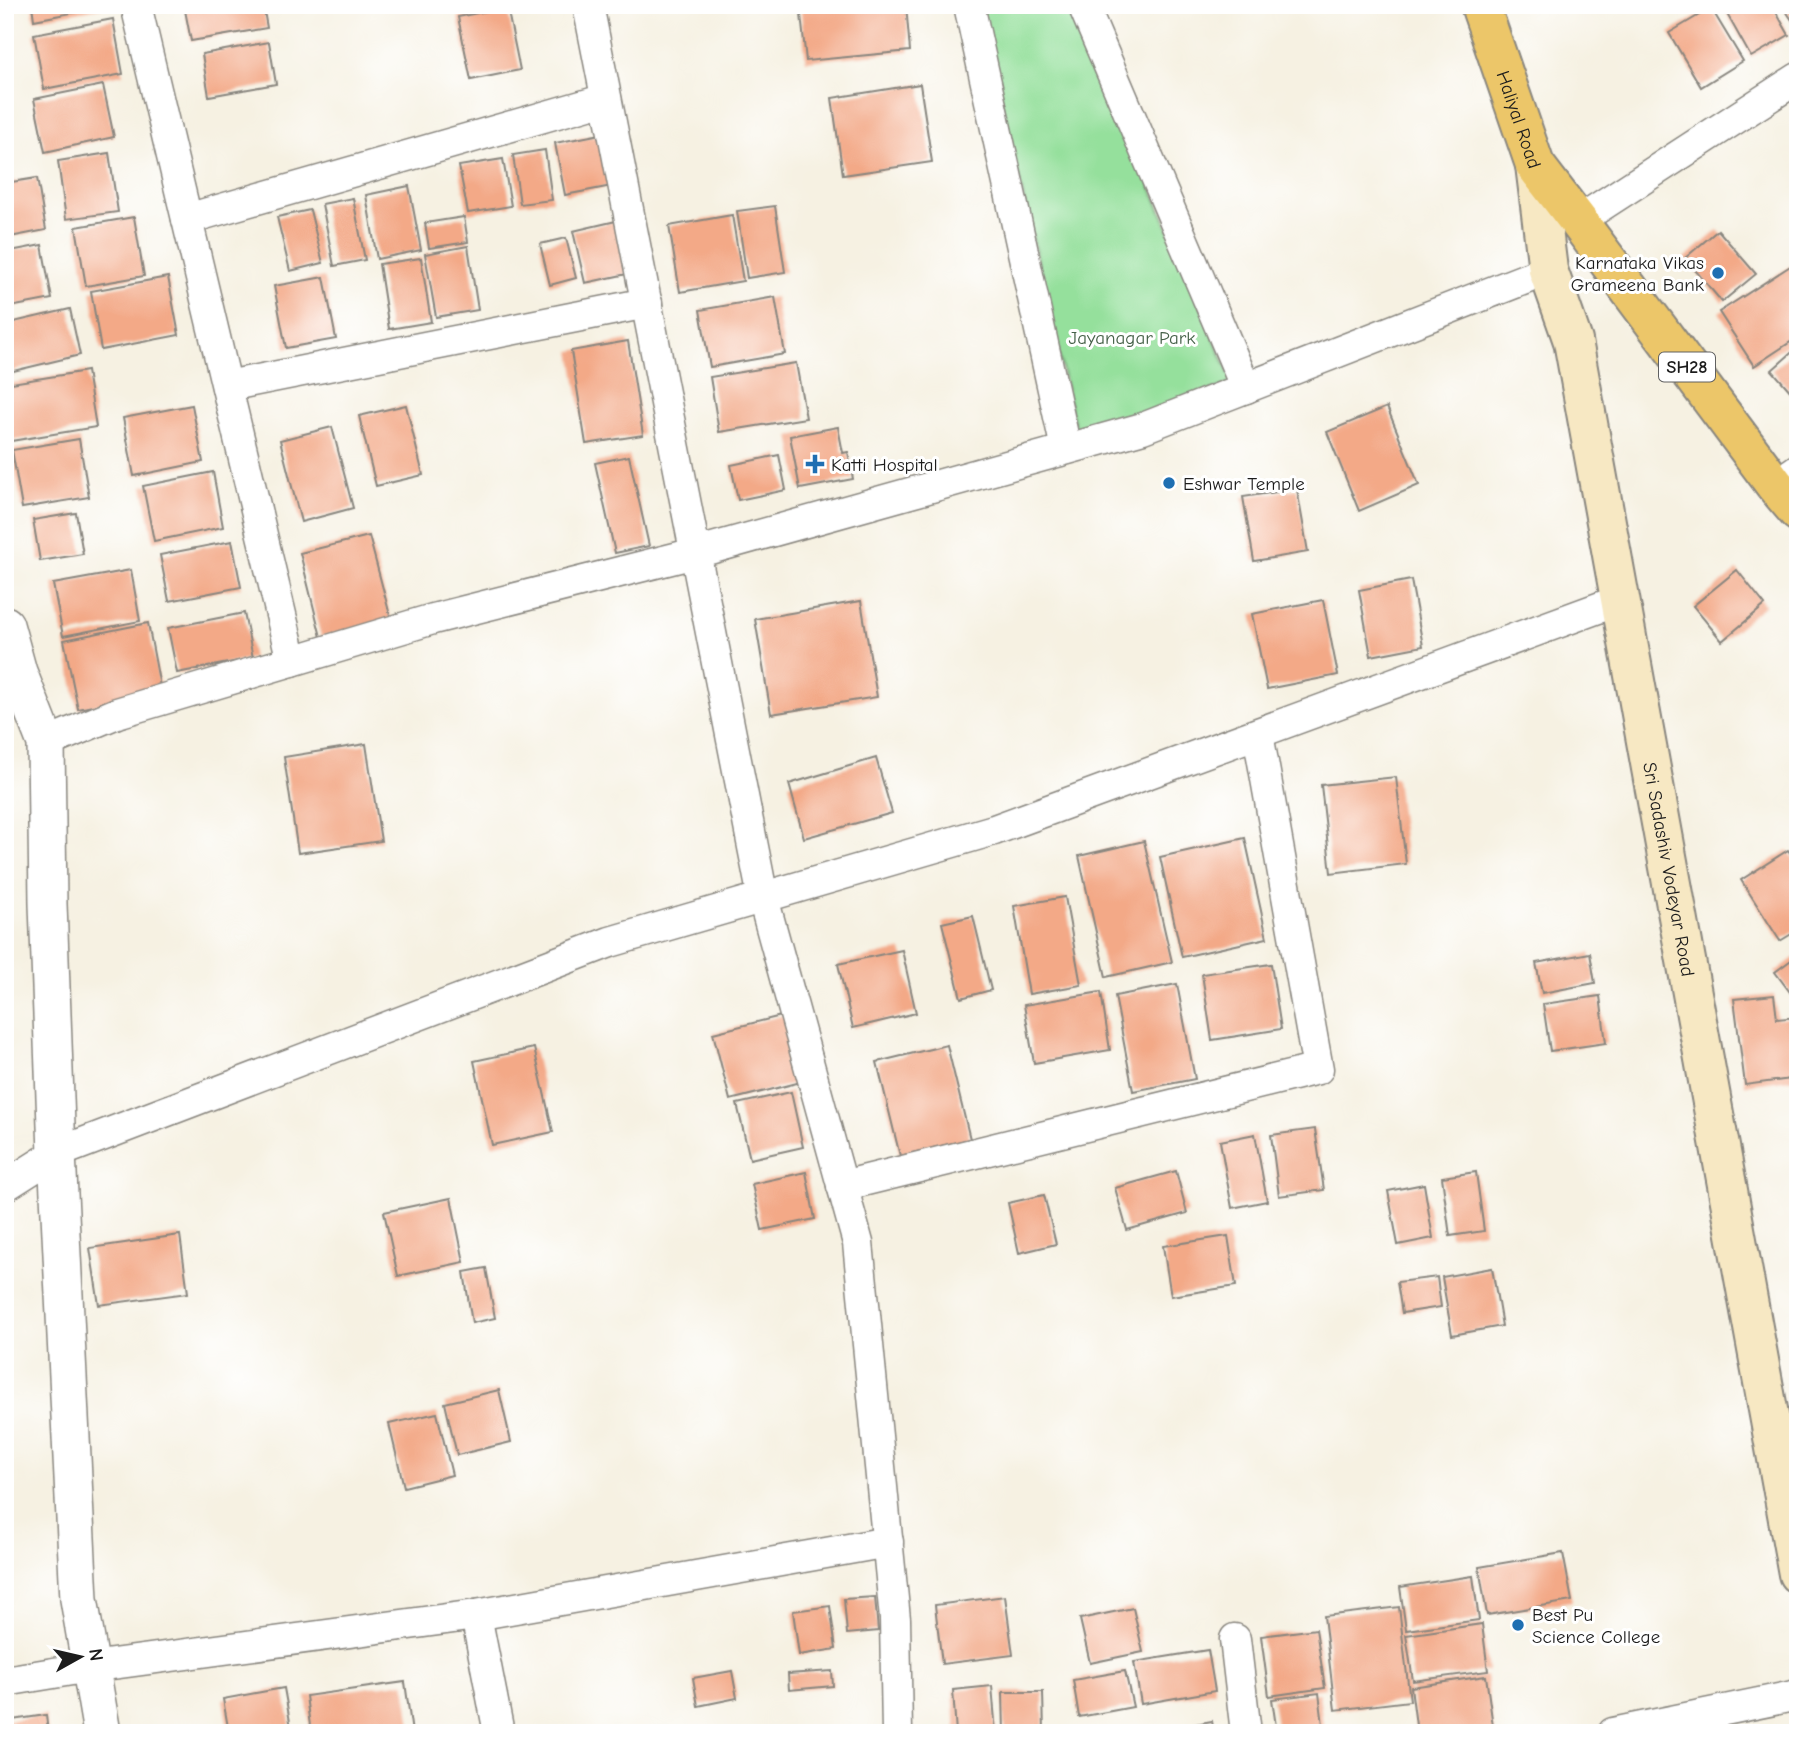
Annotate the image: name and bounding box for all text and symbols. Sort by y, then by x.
street label: Haliyal Road [1491,68,1545,171]
place label: Karnataka Vikas Grameena Bank [1571,252,1705,296]
marker: Karnataka Vikas Grameena Bank [1710,265,1726,281]
park label: Jayanagar Park [1069,327,1196,349]
road number: SH28 [1659,352,1715,382]
marker: Katti Hospital [805,454,825,474]
place label: Katti Hospital [831,454,938,476]
place label: Eshwar Temple [1183,473,1305,495]
marker: Eshwar Temple [1161,475,1177,491]
street label: Sri Sadashiv Vodeyar Road [1638,760,1699,978]
place label: Best Pu Science College [1532,1604,1660,1648]
marker: Best Pu Science College [1510,1617,1526,1633]
north arrow [46,1622,116,1692]
text: N [84,1647,108,1662]

